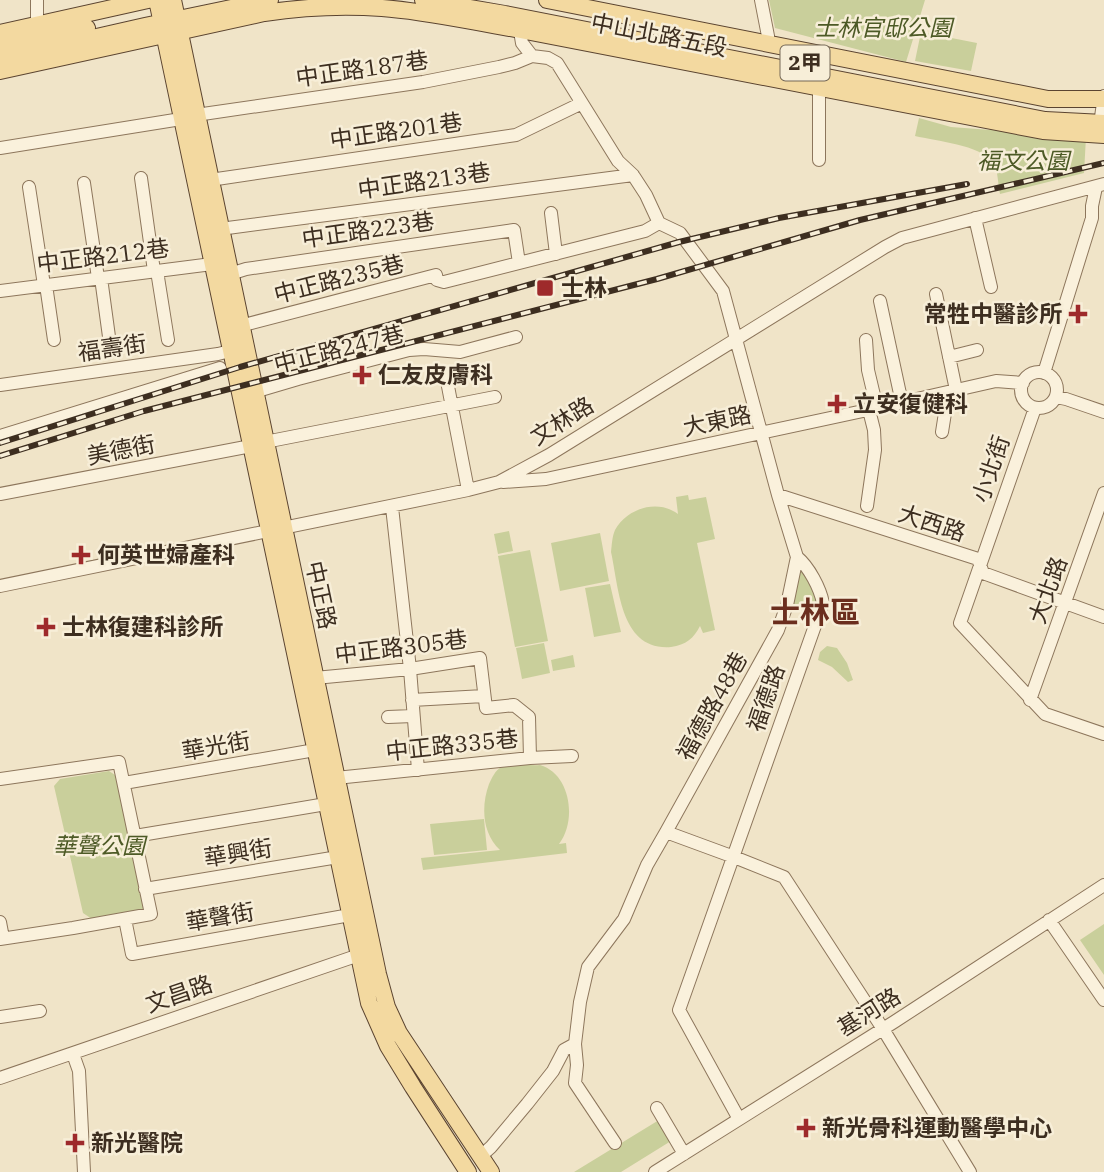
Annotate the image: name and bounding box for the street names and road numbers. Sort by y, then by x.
street label: 中山北路五段 [589,6,730,62]
street label: 中正路187巷 [294,44,430,92]
road number: 2甲 [780,46,830,80]
street label: 中正路201巷 [328,106,464,154]
street label: 中正路213巷 [356,156,492,204]
street label: 中正路223巷 [300,205,436,253]
street label: 中正路212巷 [35,232,171,278]
street label: 中正路235巷 [270,247,407,309]
street label: 中正路247巷 [270,317,407,379]
street label: 福壽街 [76,327,148,367]
street label: 文林路 [524,389,599,451]
street label: 大東路 [680,398,754,442]
street label: 美德街 [84,428,158,470]
street label: 小北街 [965,431,1015,506]
street label: 大西路 [895,497,970,547]
street label: 大北路 [1021,552,1073,627]
street label: 中正路 [300,558,344,632]
street label: 中正路305巷 [333,623,469,669]
street label: 福德路48巷 [669,646,753,765]
street label: 福德路 [740,660,790,735]
street label: 中正路335巷 [384,722,520,766]
street label: 華光街 [179,724,252,766]
street label: 華興街 [201,832,274,872]
street label: 華聲街 [183,895,256,937]
street label: 文昌路 [141,968,216,1018]
street label: 基河路 [831,980,906,1042]

